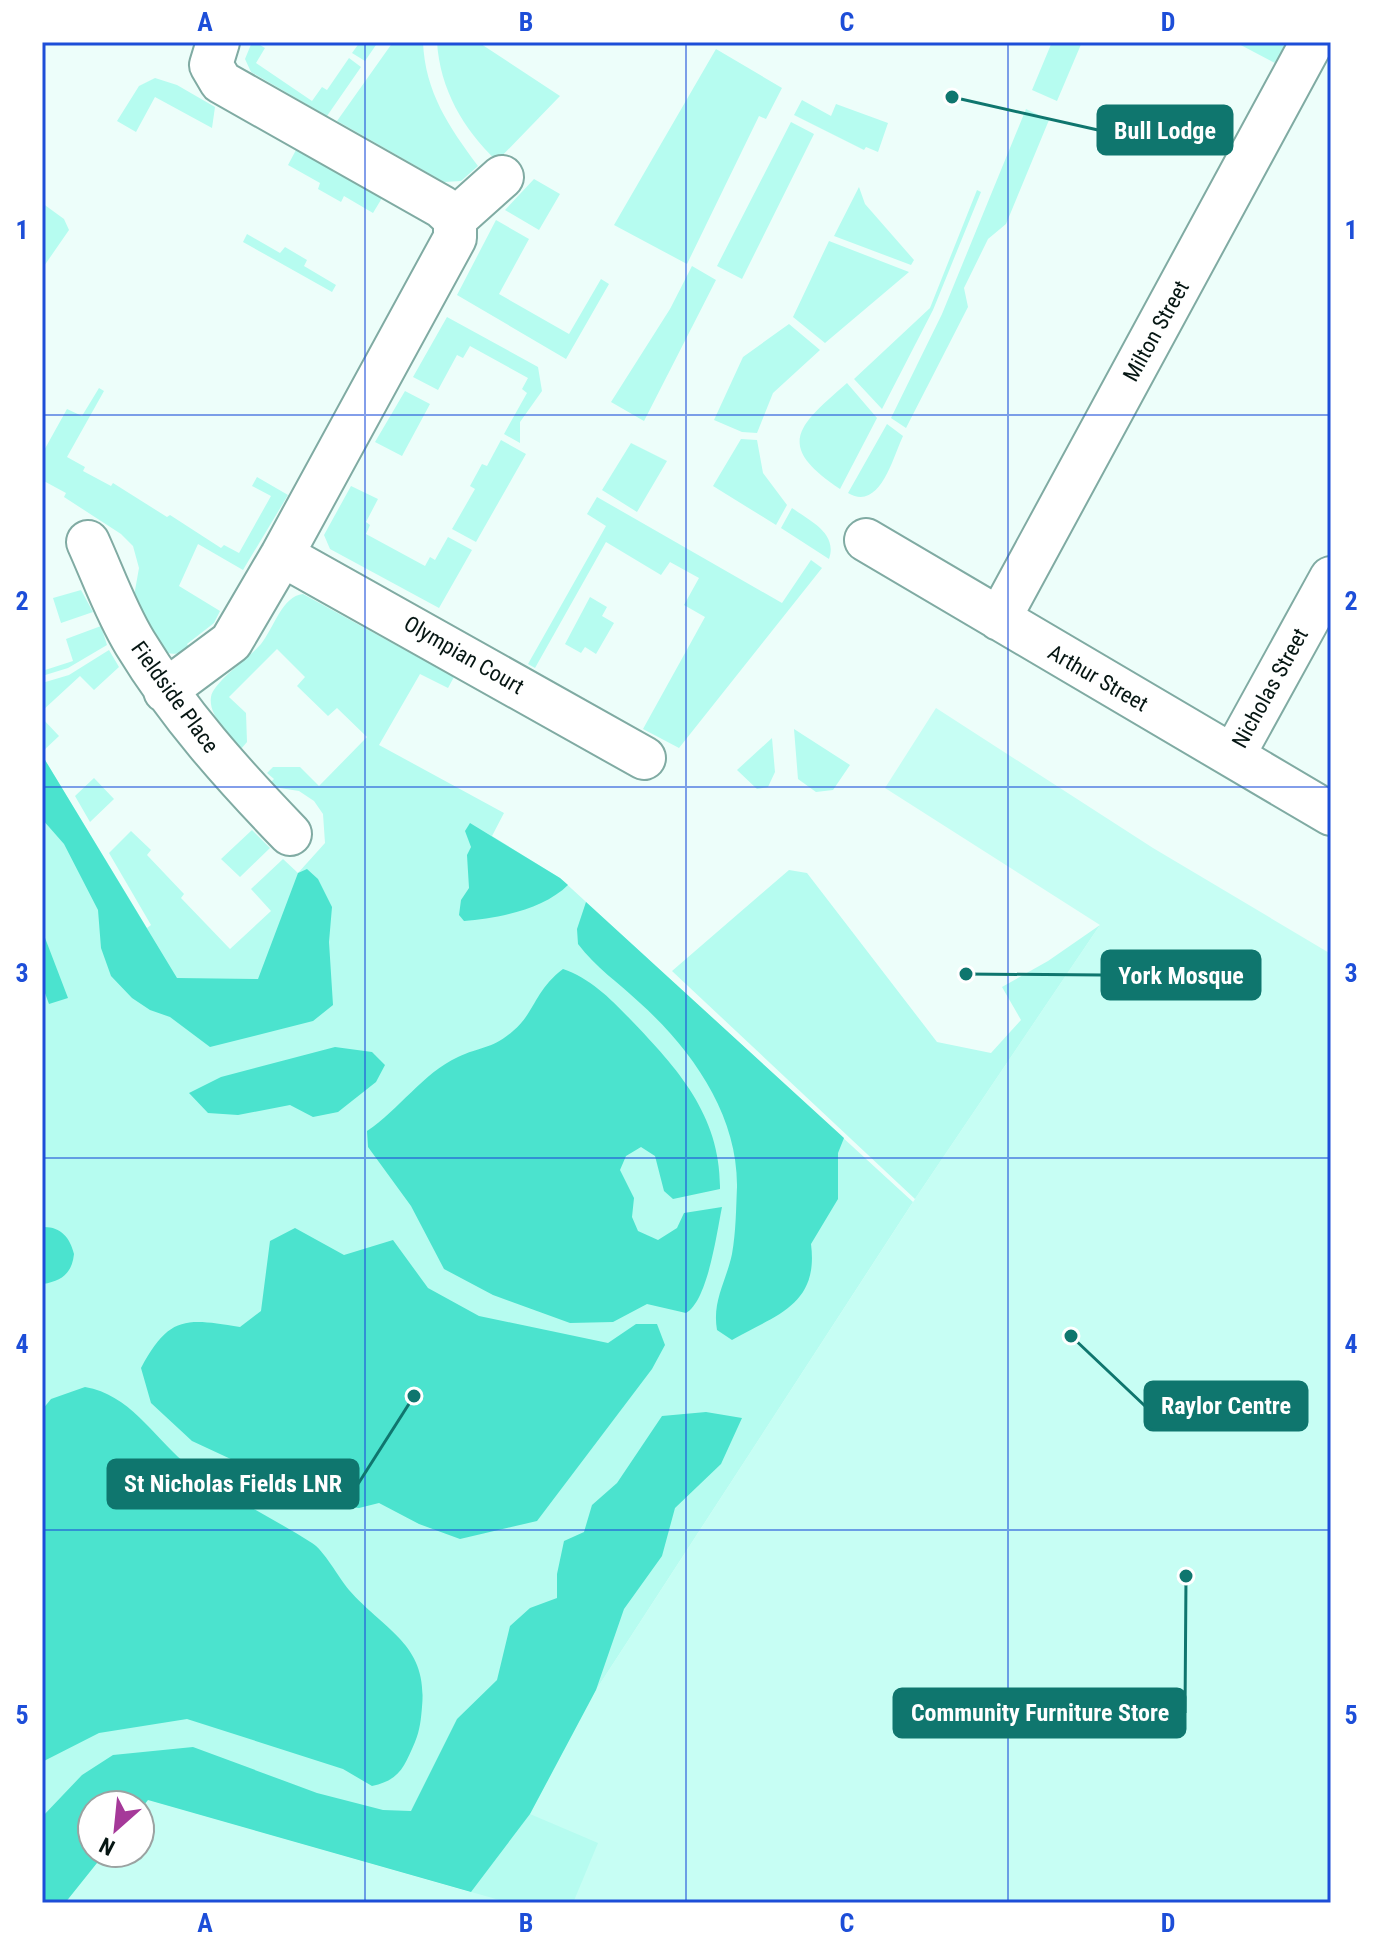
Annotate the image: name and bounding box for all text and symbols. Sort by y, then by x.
text: A [197,7,213,37]
text: B [519,7,533,37]
text: C [840,7,855,37]
text: D [1161,7,1175,37]
callout: Bull Lodge [1098,106,1232,154]
text: Bull Lodge [1114,117,1216,145]
text: 1 [15,215,29,245]
text: 1 [1344,215,1358,245]
street label: Milton Street [1118,276,1194,386]
text: 2 [15,586,29,616]
text: 2 [1344,586,1358,616]
street label: Olympian Court [400,611,528,699]
street label: Nicholas Street [1227,624,1313,752]
street label: Fieldside Place [126,636,224,758]
street label: Arthur Street [1044,639,1152,717]
callout: York Mosque [1102,951,1260,999]
text: 3 [15,958,29,988]
text: 3 [1344,958,1358,988]
text: York Mosque [1118,962,1244,990]
text: 4 [15,1329,29,1359]
text: 4 [1344,1329,1358,1359]
callout: Raylor Centre [1145,1382,1307,1430]
text: Raylor Centre [1161,1392,1291,1420]
callout: St Nicholas Fields LNR [108,1460,358,1508]
text: St Nicholas Fields LNR [124,1470,342,1498]
callout: Community Furniture Store [894,1689,1185,1737]
text: Community Furniture Store [911,1699,1169,1727]
text: 5 [15,1700,29,1730]
text: 5 [1344,1700,1358,1730]
north arrow [76,1789,156,1869]
text: N [95,1832,119,1861]
text: A [197,1908,213,1938]
text: B [519,1908,533,1938]
text: C [840,1908,855,1938]
text: D [1161,1908,1175,1938]

